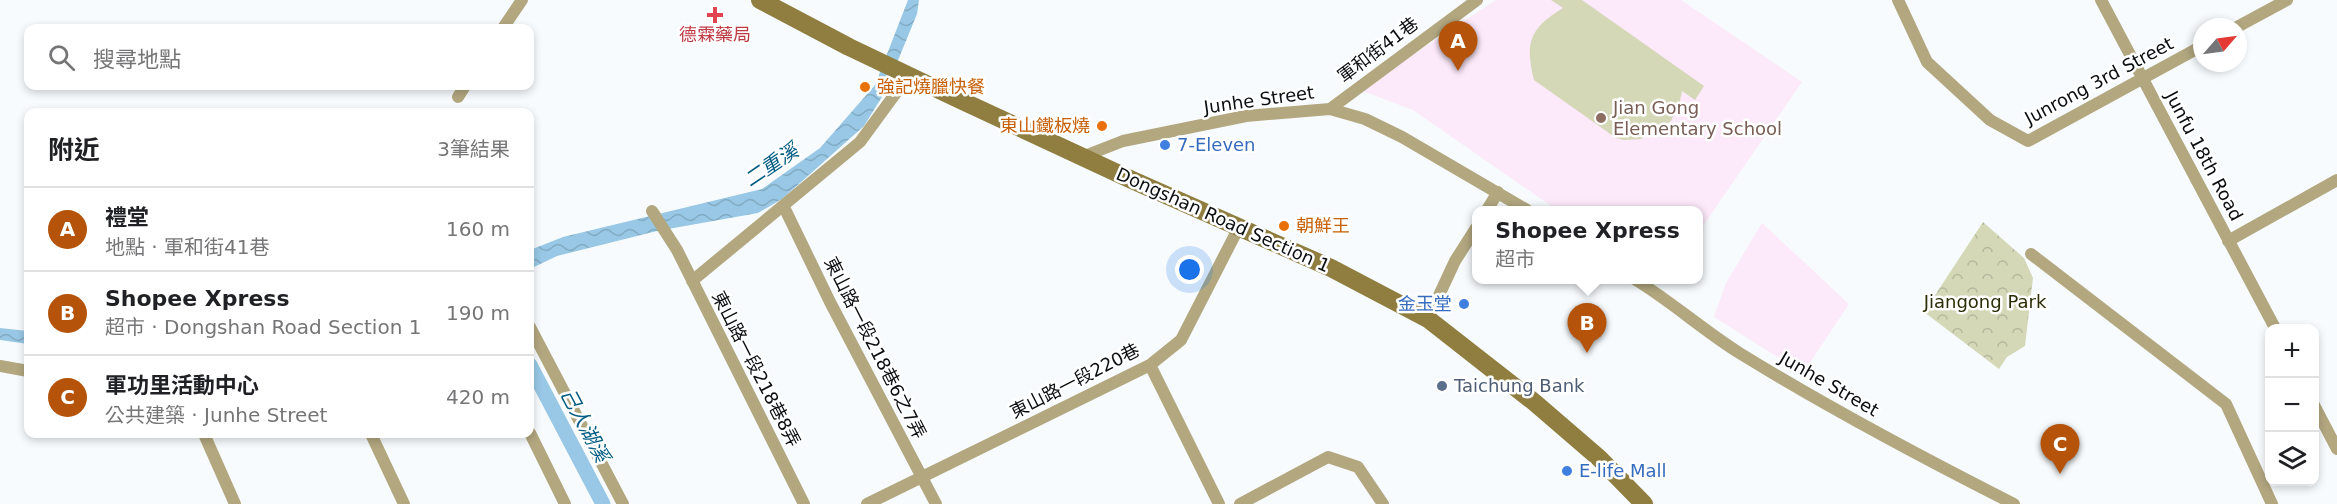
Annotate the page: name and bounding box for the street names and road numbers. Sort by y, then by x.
street label: 軍和街41巷 [1333,13,1422,87]
street label: Junrong 3rd Street [2020,33,2177,129]
street label: Junhe Street [1202,81,1315,118]
street label: Junfu 18th Road [2161,86,2247,224]
street label: Dongshan Road Section 1 [1113,163,1333,276]
street label: 東山路一段218巷6之7弄 [820,253,930,442]
street label: 東山路一段218巷8弄 [708,287,805,450]
street label: 東山路一段220巷 [1007,339,1143,422]
street label: Junhe Street [1775,346,1883,420]

